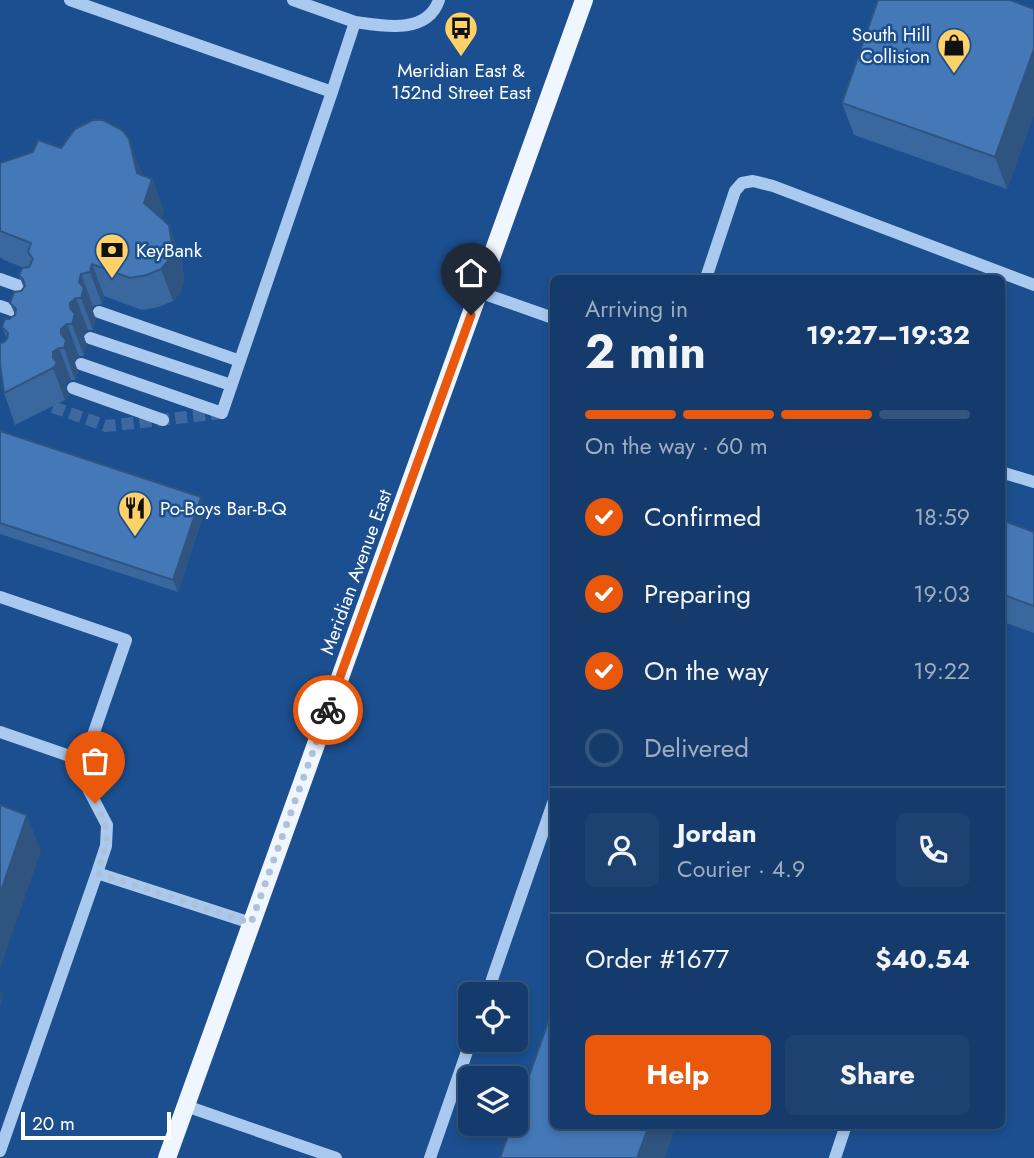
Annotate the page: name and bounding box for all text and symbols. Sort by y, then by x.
bus stop icon: Meridian East & 152nd Street East [442,9,480,58]
place label: South Hill Collision [852,21,930,70]
shop icon: South Hill Collision [935,26,973,75]
place label: Meridian East & 152nd Street East [391,57,531,106]
bank icon: KeyBank [93,231,131,280]
place label: KeyBank [136,237,203,264]
pin [441,243,501,315]
icon: home [452,254,490,292]
text: Arriving in [585,292,688,326]
text: 19:27–19:32 [806,316,970,354]
text: 2 min [585,319,706,385]
text: On the way · 60 m [585,429,768,463]
street label: Meridian Avenue East [314,485,399,658]
restaurant icon: Po-Boys Bar-B-Q [116,489,154,538]
place label: Po-Boys Bar-B-Q [160,495,286,522]
icon: check [585,498,623,536]
text: Confirmed [644,498,761,536]
text: 18:59 [914,500,970,534]
icon: check [585,575,623,613]
text: Preparing [644,575,751,613]
text: 19:03 [913,577,970,611]
icon: check [585,652,623,690]
text: On the way [644,652,769,690]
text: 19:22 [913,654,970,688]
courier [293,675,363,745]
icon: bike [309,691,347,729]
text: Delivered [644,729,749,767]
pin [65,731,125,803]
icon: bag [76,742,114,780]
button: person [585,813,659,887]
button: phone [896,813,970,887]
text: Jordan [677,814,757,852]
text: Courier · 4.9 [677,852,805,886]
text: Order #1677 [585,940,729,978]
text: $40.54 [875,940,970,978]
map controls [458,982,528,1136]
button: locate [458,982,528,1052]
button: Help [585,1035,771,1115]
button: Share [785,1035,970,1115]
button: layers [458,1066,528,1136]
scale bar [21,1109,172,1141]
text: 20 m [32,1110,75,1137]

